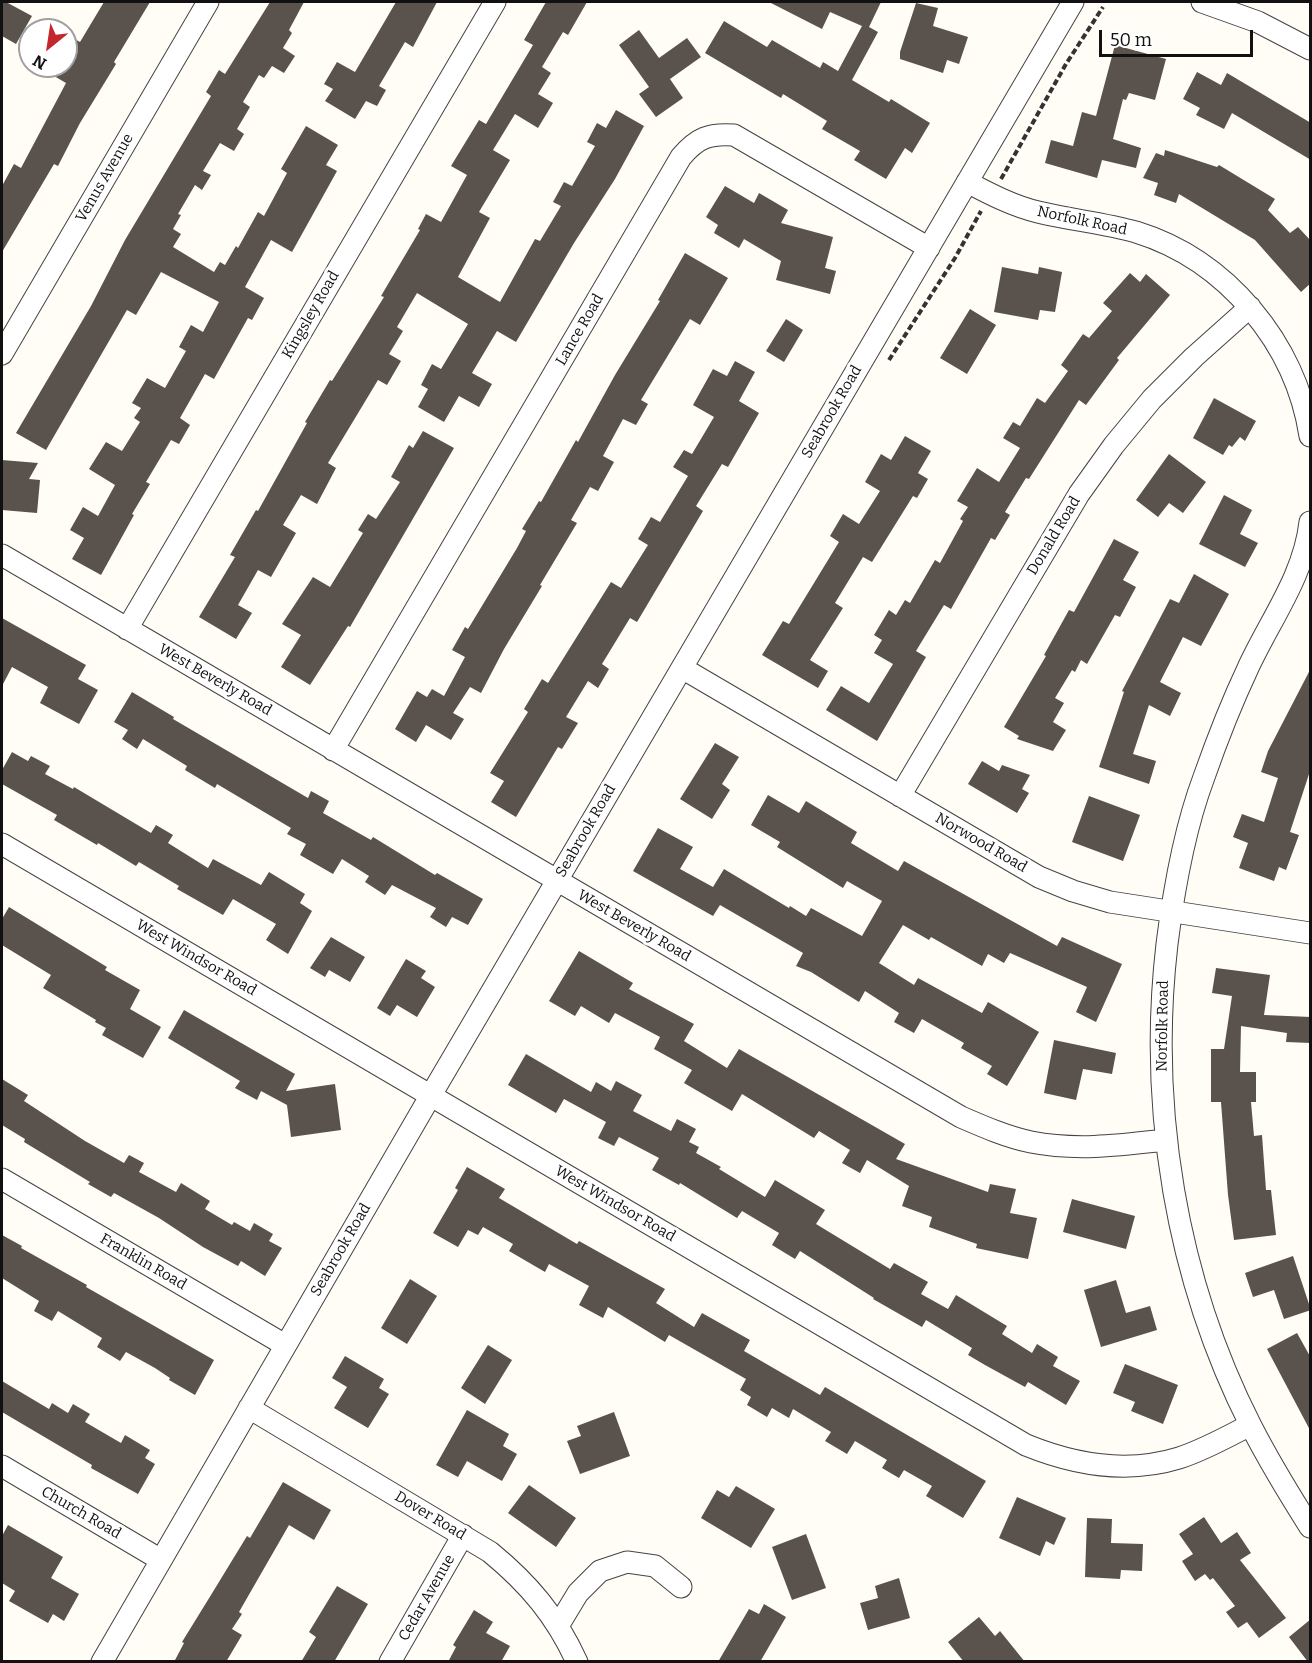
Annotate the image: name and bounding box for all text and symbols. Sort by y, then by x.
north arrow [18,18,78,78]
scale bar [1102,18,1256,56]
text: 50 m [1110,29,1152,51]
text: N [30,51,50,74]
street label: Venus Avenue [72,131,138,225]
street label: Norfolk Road [1035,203,1129,239]
street label: Kingsley Road [279,268,343,362]
street label: Lance Road [552,291,608,369]
street label: Seabrook Road [798,362,866,462]
street label: Donald Road [1024,493,1084,579]
street label: West Beverly Road [155,640,275,720]
street label: Seabrook Road [552,781,620,881]
street label: Norwood Road [932,809,1030,877]
street label: West Beverly Road [574,886,694,966]
street label: West Windsor Road [132,916,260,1000]
street label: Norfolk Road [1153,980,1173,1072]
street label: West Windsor Road [551,1162,679,1246]
street label: Seabrook Road [307,1200,375,1300]
street label: Franklin Road [97,1230,189,1294]
street label: Church Road [38,1483,124,1543]
street label: Dover Road [391,1488,469,1544]
street label: Cedar Avenue [395,1552,459,1644]

